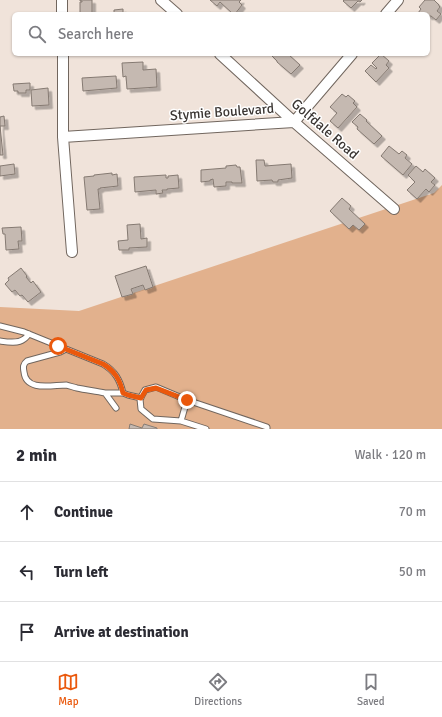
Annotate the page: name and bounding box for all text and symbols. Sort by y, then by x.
search box [12,12,430,56]
icon: search [26,23,48,45]
text: Search here [58,25,134,43]
street label: Golfdale Road [288,95,362,163]
street label: Stymie Boulevard [169,100,275,124]
route start [49,337,67,355]
route end [178,391,196,409]
text: 2 min [16,445,57,466]
text: Walk · 120 m [355,447,426,463]
icon: ahead [16,501,38,523]
text: Continue [54,503,113,521]
text: 70 m [399,504,426,520]
icon: left [16,561,38,583]
text: Turn left [54,563,108,581]
text: 50 m [399,564,426,580]
icon: arrive [16,621,38,643]
text: Arrive at destination [54,623,189,641]
tab: Map [57,671,79,708]
tab: Directions [194,671,242,708]
tab: Saved [357,671,385,708]

